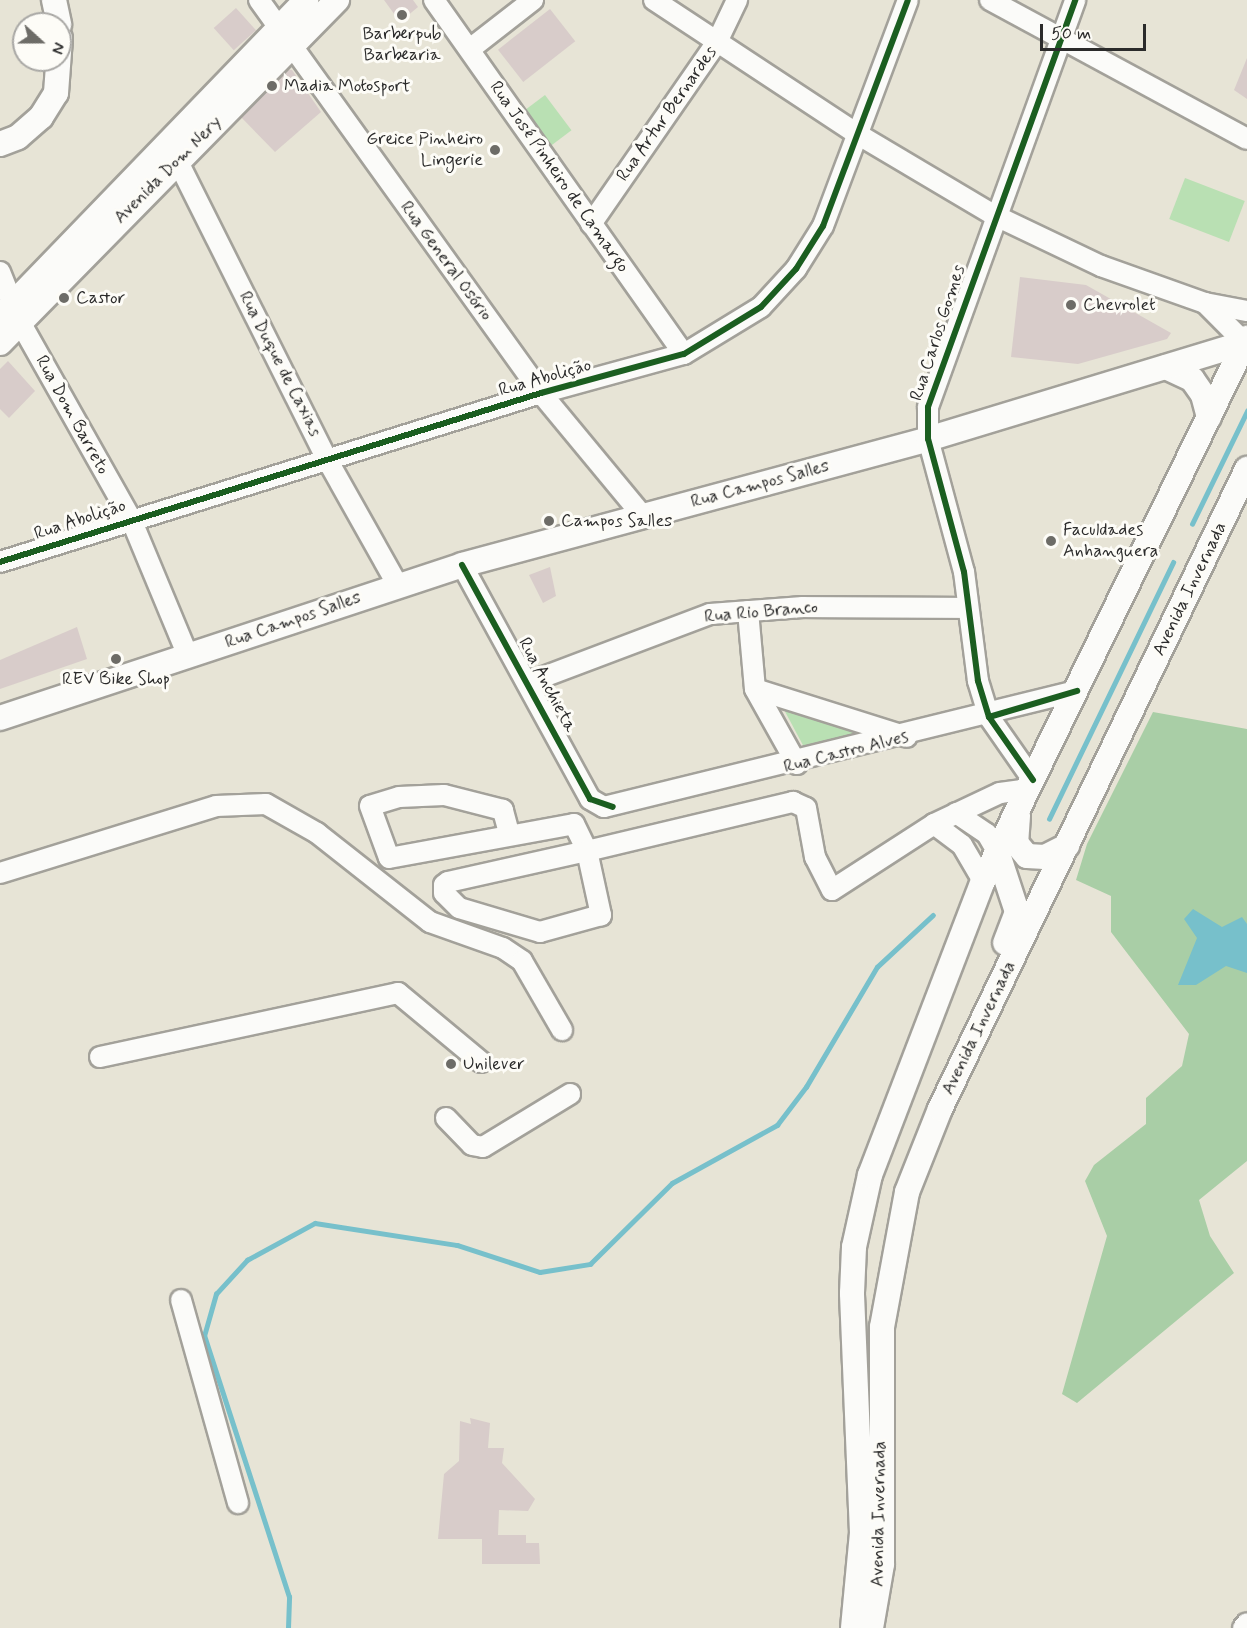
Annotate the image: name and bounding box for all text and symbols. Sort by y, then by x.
marker: Barberpub Barbearia [395,8,409,22]
north arrow [12,12,72,72]
scale bar [1043,12,1150,50]
text: 50 m [1051,22,1091,46]
place label: Barberpub Barbearia [362,24,442,66]
text: N [46,39,69,57]
street label: Rua Artur Bernardes [611,41,723,187]
place label: Madia Motosport [284,75,411,97]
street label: Rua José Pinheiro de Camargo [485,78,633,276]
marker: Madia Motosport [265,79,279,93]
street label: Avenida Dom Nery [110,112,226,228]
place label: Greice Pinheiro Lingerie [371,129,483,172]
marker: Greice Pinheiro Lingerie [488,143,502,157]
street label: Rua General Osório [395,196,497,326]
street label: Rua Carlos Gomes [906,264,970,402]
place label: Castor [76,287,125,309]
street label: Rua Duque de Caxias [235,289,325,439]
marker: Castor [57,291,71,305]
place label: Chevrolet [1083,294,1156,316]
marker: Chevrolet [1064,298,1078,312]
street label: Rua Dom Barreto [30,350,114,480]
street label: Rua Abolição [496,355,594,401]
street label: Rua Campos Salles [688,455,832,513]
street label: Rua Abolição [31,495,129,545]
place label: Campos Salles [561,510,671,532]
marker: Campos Salles [542,514,556,528]
street label: Avenida Invernada [1148,518,1232,660]
place label: Faculdades Anhanguera [1063,520,1158,562]
marker: Faculdades Anhanguera [1044,534,1058,548]
street label: Rua Campos Salles [222,587,364,653]
street label: Rua Rio Branco [703,596,819,628]
street label: Rua Anchieta [513,634,581,736]
marker: REV Bike Shop [109,652,123,666]
place label: REV Bike Shop [62,668,170,690]
street label: Rua Castro Alves [782,726,910,778]
street label: Avenida Invernada [937,957,1021,1099]
place label: Unilever [463,1053,525,1075]
marker: Unilever [444,1057,458,1071]
street label: Avenida Invernada [867,1440,891,1588]

